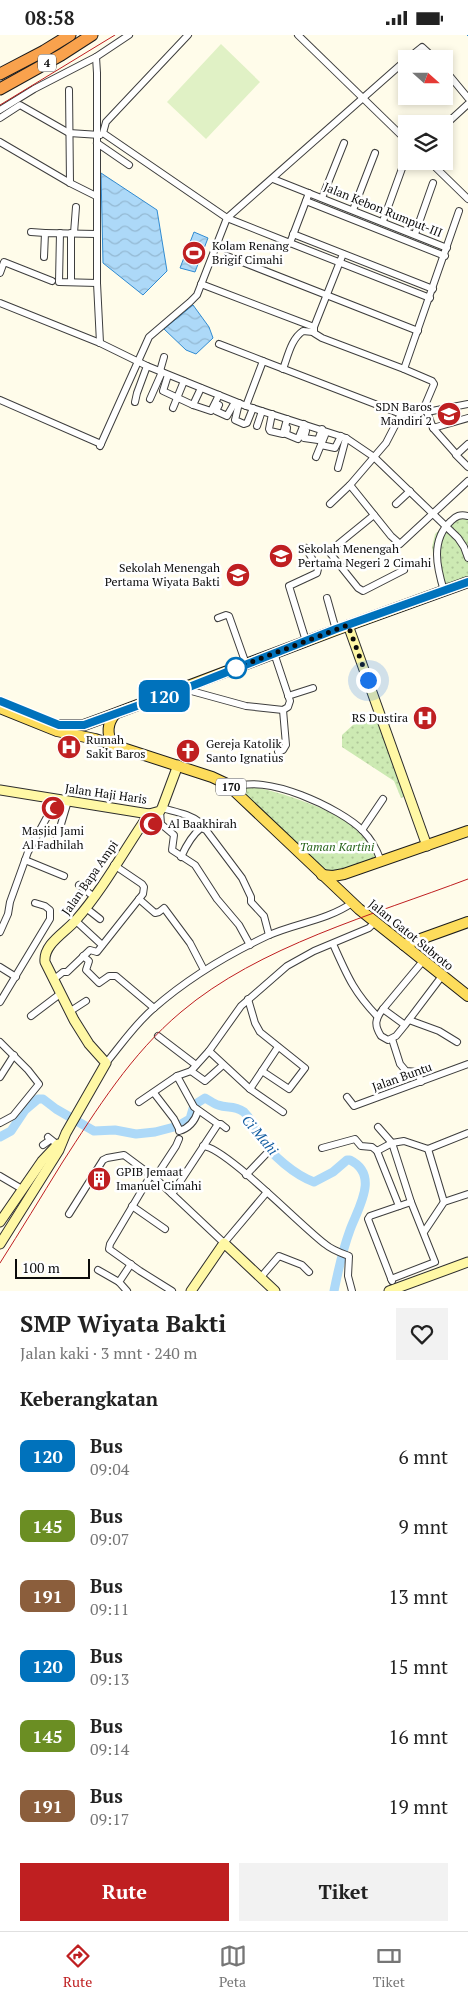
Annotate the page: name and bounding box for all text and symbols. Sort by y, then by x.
text: 08:58 [25,5,74,30]
north arrow [398,50,452,105]
map controls [398,50,453,170]
road number: 4 [38,54,56,71]
button: layers [398,115,453,170]
street label: Jalan Kebon Rumput-III [322,179,445,240]
place label: Kolam Renang Brigif Cimahi [212,238,290,267]
sports icon: Kolam Renang Brigif Cimahi [181,240,207,266]
place label: SDN Baros Mandiri 2 [375,399,432,428]
school or university icon: SDN Baros Mandiri 2 [436,401,462,427]
place label: Sekolah Menengah Pertama Negeri 2 Cimahi [298,541,432,570]
school or university icon: Sekolah Menengah Pertama Negeri 2 Cimahi [268,543,294,569]
place label: Sekolah Menengah Pertama Wiyata Bakti [105,560,220,589]
school or university icon: Sekolah Menengah Pertama Wiyata Bakti [225,562,251,588]
unlabelled marker [225,657,247,679]
your location [356,668,381,693]
line badge: 120 [135,680,193,712]
text: 120 [149,684,179,708]
hospital icon: RS Dustira [412,705,438,731]
place label: RS Dustira [352,710,408,725]
place label: Rumah Sakit Baros [86,732,146,761]
hospital icon: Rumah Sakit Baros [56,734,82,760]
place label: Gereja Katolik Santo Ignatius [206,736,284,765]
church icon: Gereja Katolik Santo Ignatius [175,738,201,764]
road number: 170 [216,779,246,795]
street label: Jalan Haji Haris [64,780,148,807]
mosque icon: Masjid Jami Al Fadhilah [40,795,66,821]
mosque icon: Al Baakhirah [138,811,164,837]
place label: Al Baakhirah [168,816,237,831]
place label: Masjid Jami Al Fadhilah [22,823,85,852]
street label: Jalan Bapa Ampi [58,837,121,918]
park label: Taman Kartini [300,839,375,854]
street label: Jalan Gatot Subroto [366,896,457,974]
street label: Jalan Buntu [370,1059,434,1094]
water label: Ci Mahi [238,1111,283,1159]
place label: GPIB Jemaat Imanuel Cimahi [116,1164,202,1193]
building icon: GPIB Jemaat Imanuel Cimahi [86,1166,112,1192]
scale bar [15,1256,90,1279]
text: 100 m [22,1258,60,1277]
text: SMP Wiyata Bakti [20,1307,226,1339]
button: heart [396,1308,448,1360]
text: Jalan kaki · 3 mnt · 240 m [20,1342,197,1364]
text: Keberangkatan [20,1386,158,1411]
text: Bus [90,1433,123,1458]
text: 120 [32,1444,63,1468]
text: 6 mnt [399,1444,448,1469]
text: 09:04 [90,1458,129,1480]
text: Bus [90,1503,123,1528]
text: 145 [32,1514,63,1538]
text: 9 mnt [399,1514,448,1539]
text: 09:07 [90,1528,129,1550]
text: Bus [90,1573,123,1598]
text: 191 [32,1584,63,1608]
text: 13 mnt [388,1584,448,1609]
text: 09:11 [90,1598,129,1620]
text: Bus [90,1643,123,1668]
text: 120 [32,1654,63,1678]
text: 15 mnt [388,1654,448,1679]
text: 09:13 [90,1668,129,1690]
text: Bus [90,1713,123,1738]
text: 145 [32,1724,63,1748]
text: 16 mnt [388,1724,448,1749]
text: 09:14 [90,1738,129,1760]
text: Bus [90,1783,123,1808]
text: 191 [32,1794,63,1818]
text: 19 mnt [388,1794,448,1819]
text: 09:17 [90,1808,129,1830]
button: Rute [20,1863,229,1921]
button: Tiket [239,1863,448,1921]
tab: Rute [63,1942,92,1991]
tab: Peta [219,1942,247,1991]
tab: Tiket [373,1942,405,1991]

